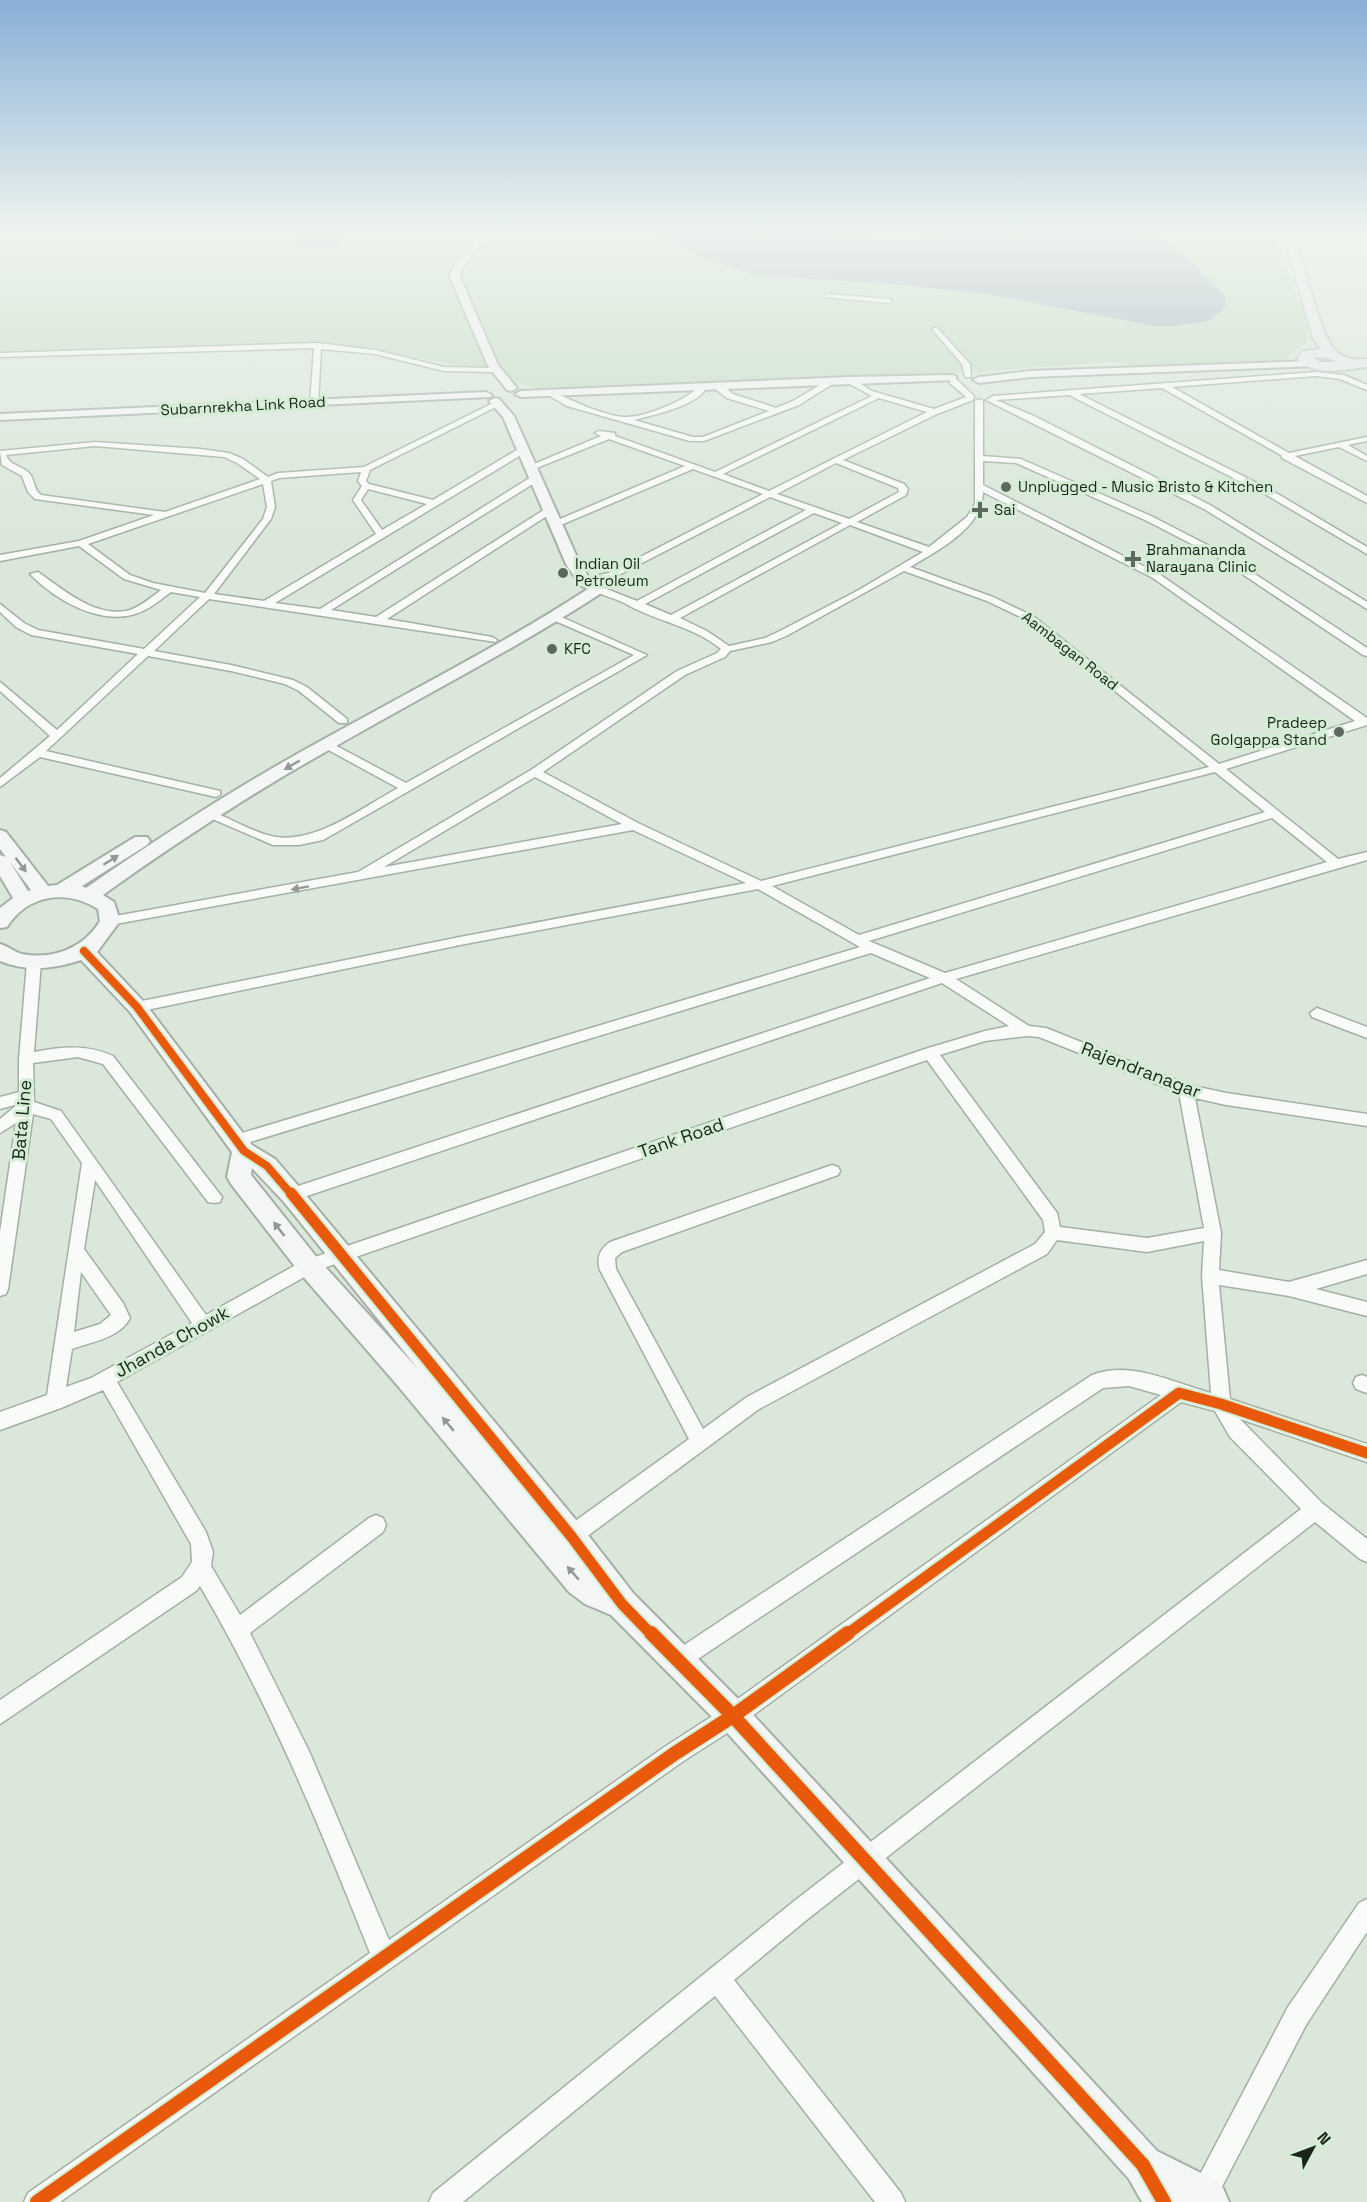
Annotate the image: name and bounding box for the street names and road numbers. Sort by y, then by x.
street label: Subarnrekha Link Road [160,392,326,419]
street label: Aambagan Road [1018,607,1122,694]
street label: Rajendranagar [1078,1036,1204,1103]
street label: Bata Line [7,1079,36,1161]
street label: Tank Road [635,1112,727,1163]
street label: Jhanda Chowk [111,1300,233,1382]

